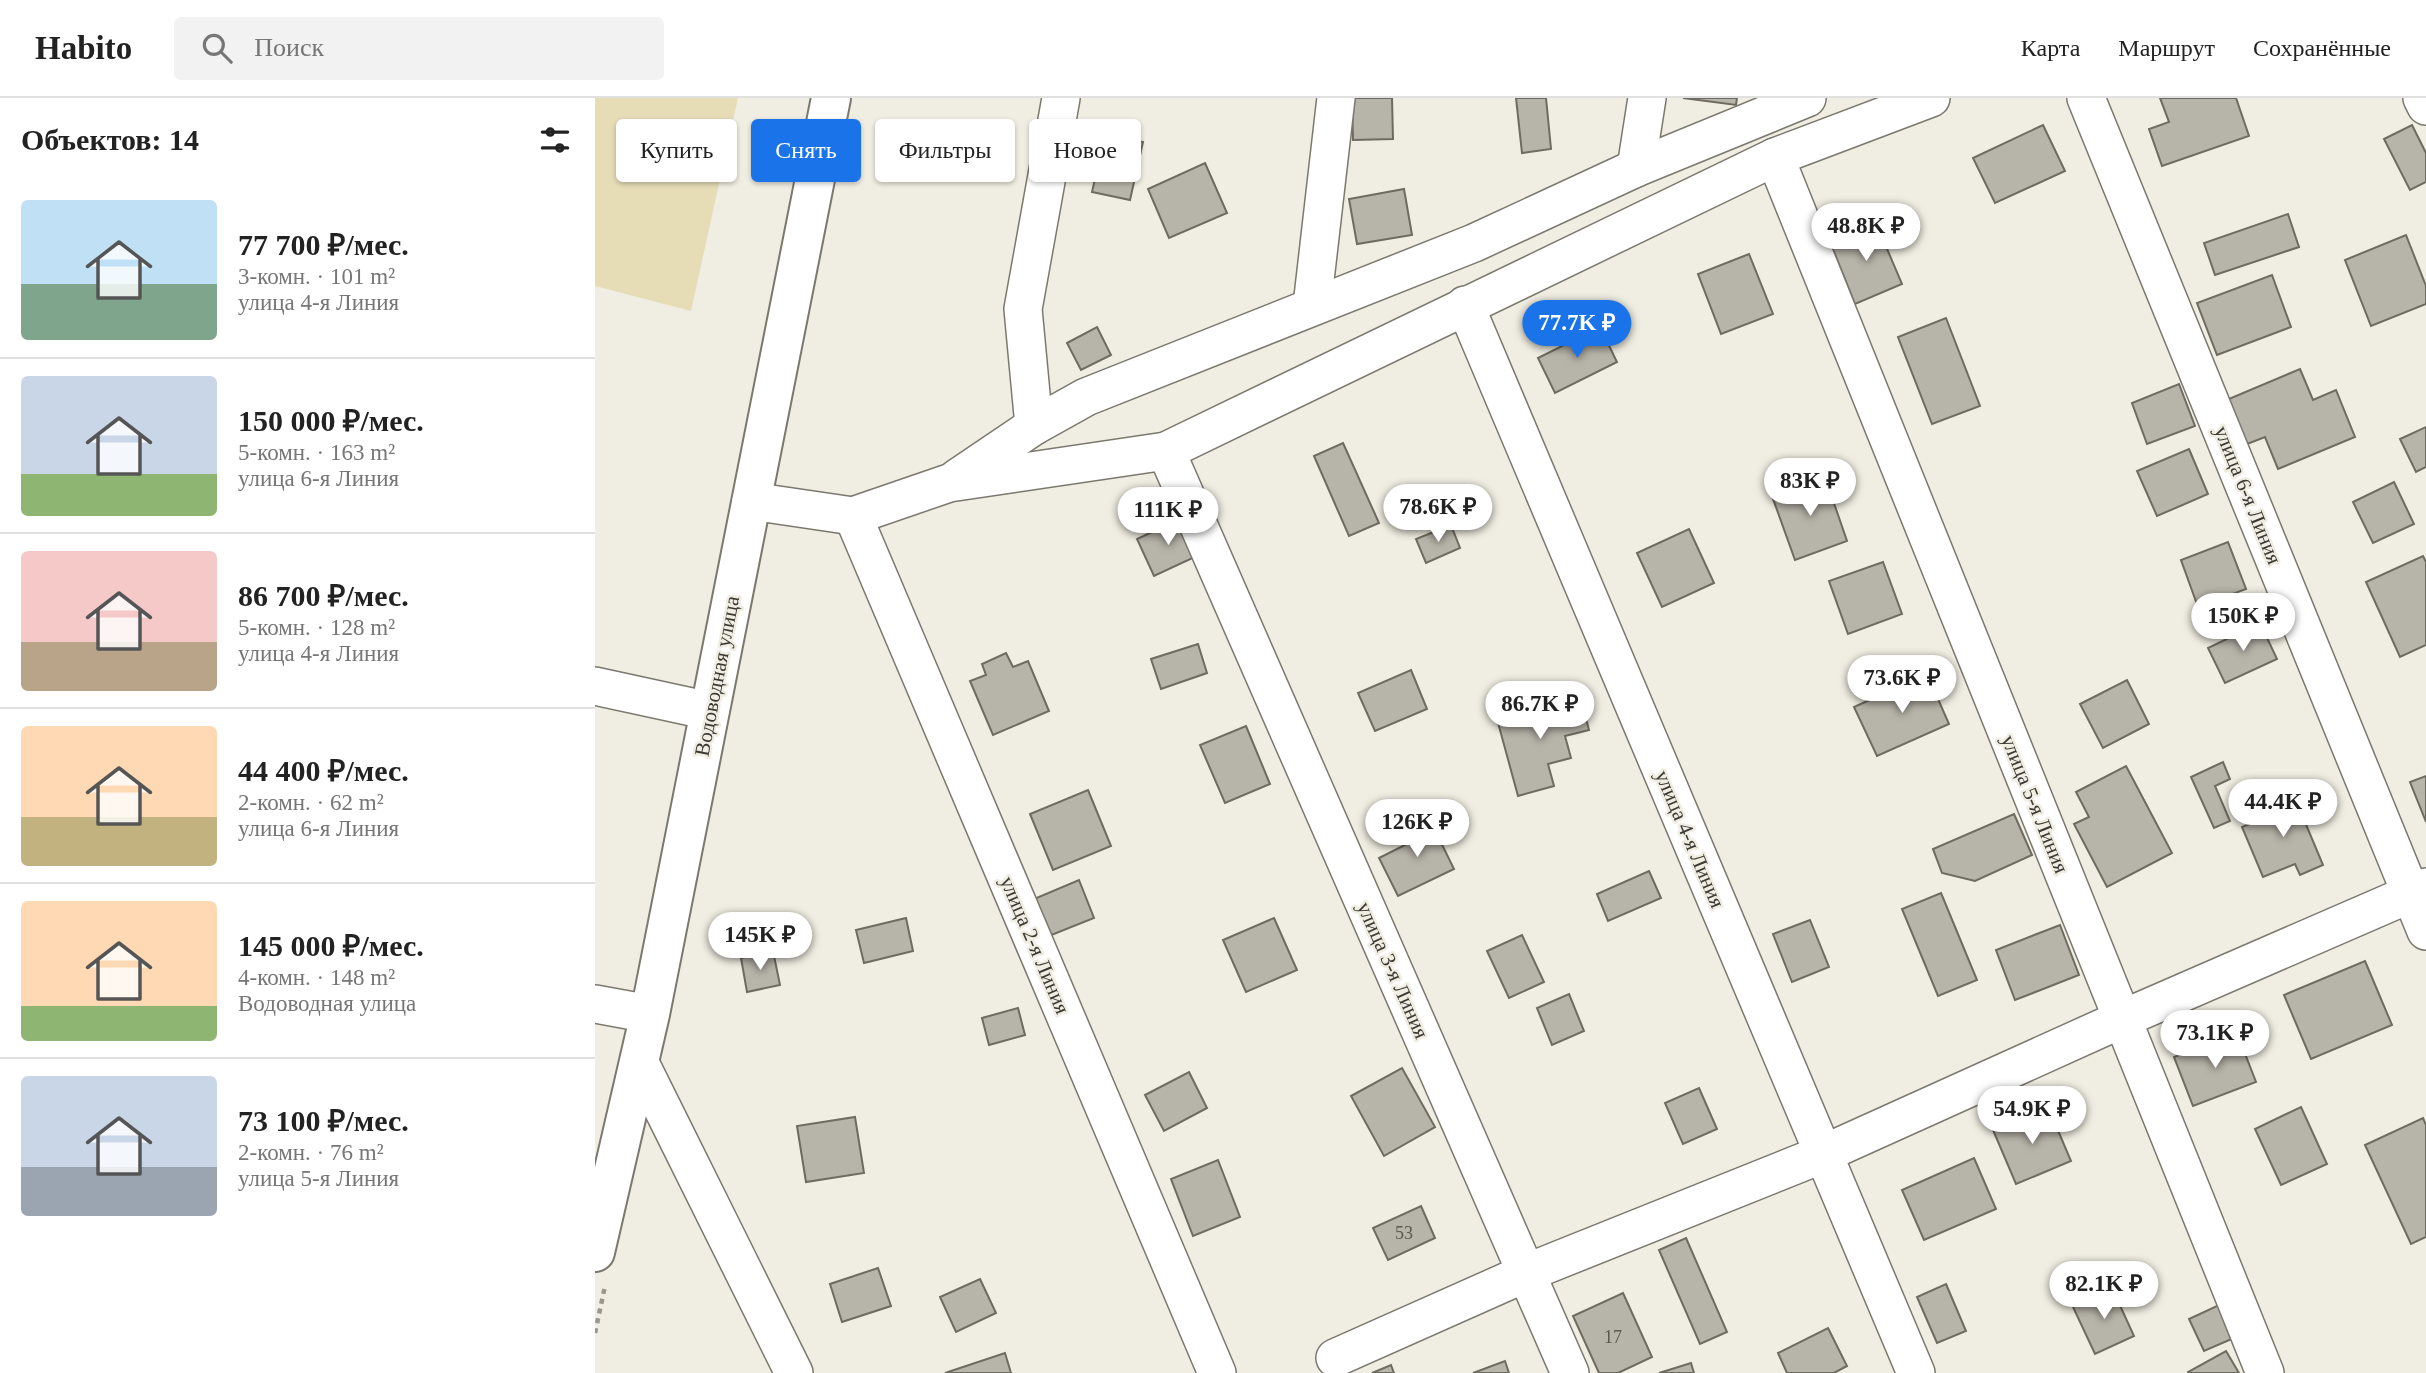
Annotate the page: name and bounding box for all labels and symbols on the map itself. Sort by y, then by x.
pin: 48.8K ₽ [1801,204,1931,263]
pin: 77.7K ₽ [1512,300,1642,360]
street label: улица 6-я Линия [2209,422,2287,568]
pin: 83K ₽ [1761,458,1859,518]
pin: 78.6K ₽ [1373,484,1503,544]
pin: 111K ₽ [1111,488,1225,547]
street label: Водоводная улица [690,593,744,758]
pin: 150K ₽ [2186,594,2300,653]
pin: 73.6K ₽ [1837,656,1967,715]
pin: 86.7K ₽ [1475,682,1605,741]
street label: улица 5-я Линия [1996,731,2074,877]
street label: улица 4-я Линия [1650,767,1730,912]
pin: 44.4K ₽ [2218,780,2348,839]
pin: 126K ₽ [1360,800,1474,859]
street label: улица 2-я Линия [995,873,1075,1018]
street label: улица 3-я Линия [1352,898,1434,1042]
pin: 145K ₽ [703,912,817,972]
pin: 73.1K ₽ [2150,1010,2280,1070]
pin: 54.9K ₽ [1967,1086,2097,1146]
house number: 53 [1395,1223,1413,1243]
pin: 82.1K ₽ [2039,1262,2169,1321]
house number: 17 [1604,1327,1622,1347]

